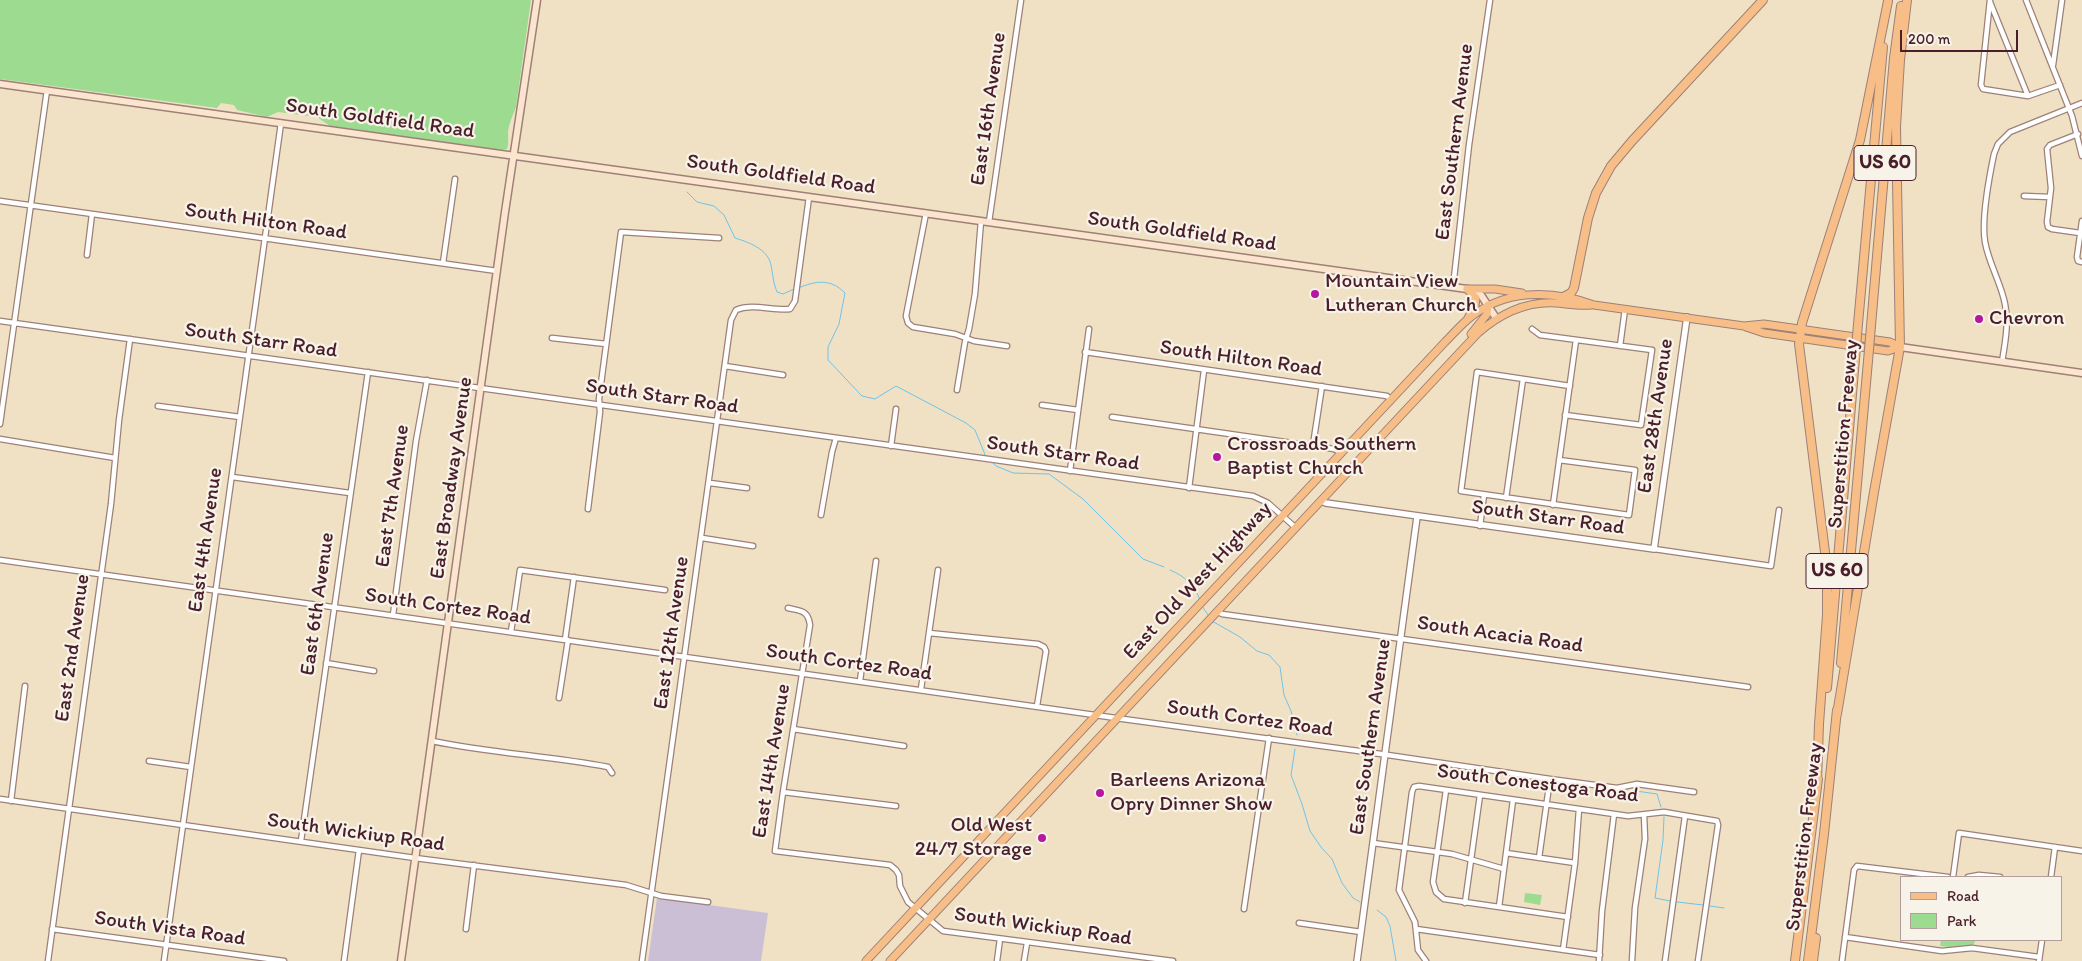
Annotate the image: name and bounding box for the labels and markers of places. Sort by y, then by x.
place label: Mountain View Lutheran Church [1325,269,1477,319]
marker: Mountain View Lutheran Church [1309,288,1321,300]
place label: Chevron [1989,306,2064,332]
marker: Chevron [1973,313,1985,325]
place label: Crossroads Southern Baptist Church [1227,432,1416,482]
marker: Crossroads Southern Baptist Church [1211,451,1223,463]
place label: Barleens Arizona Opry Dinner Show [1110,768,1272,818]
marker: Barleens Arizona Opry Dinner Show [1094,787,1106,799]
place label: Old West 24/7 Storage [915,813,1032,863]
marker: Old West 24/7 Storage [1036,832,1048,844]

